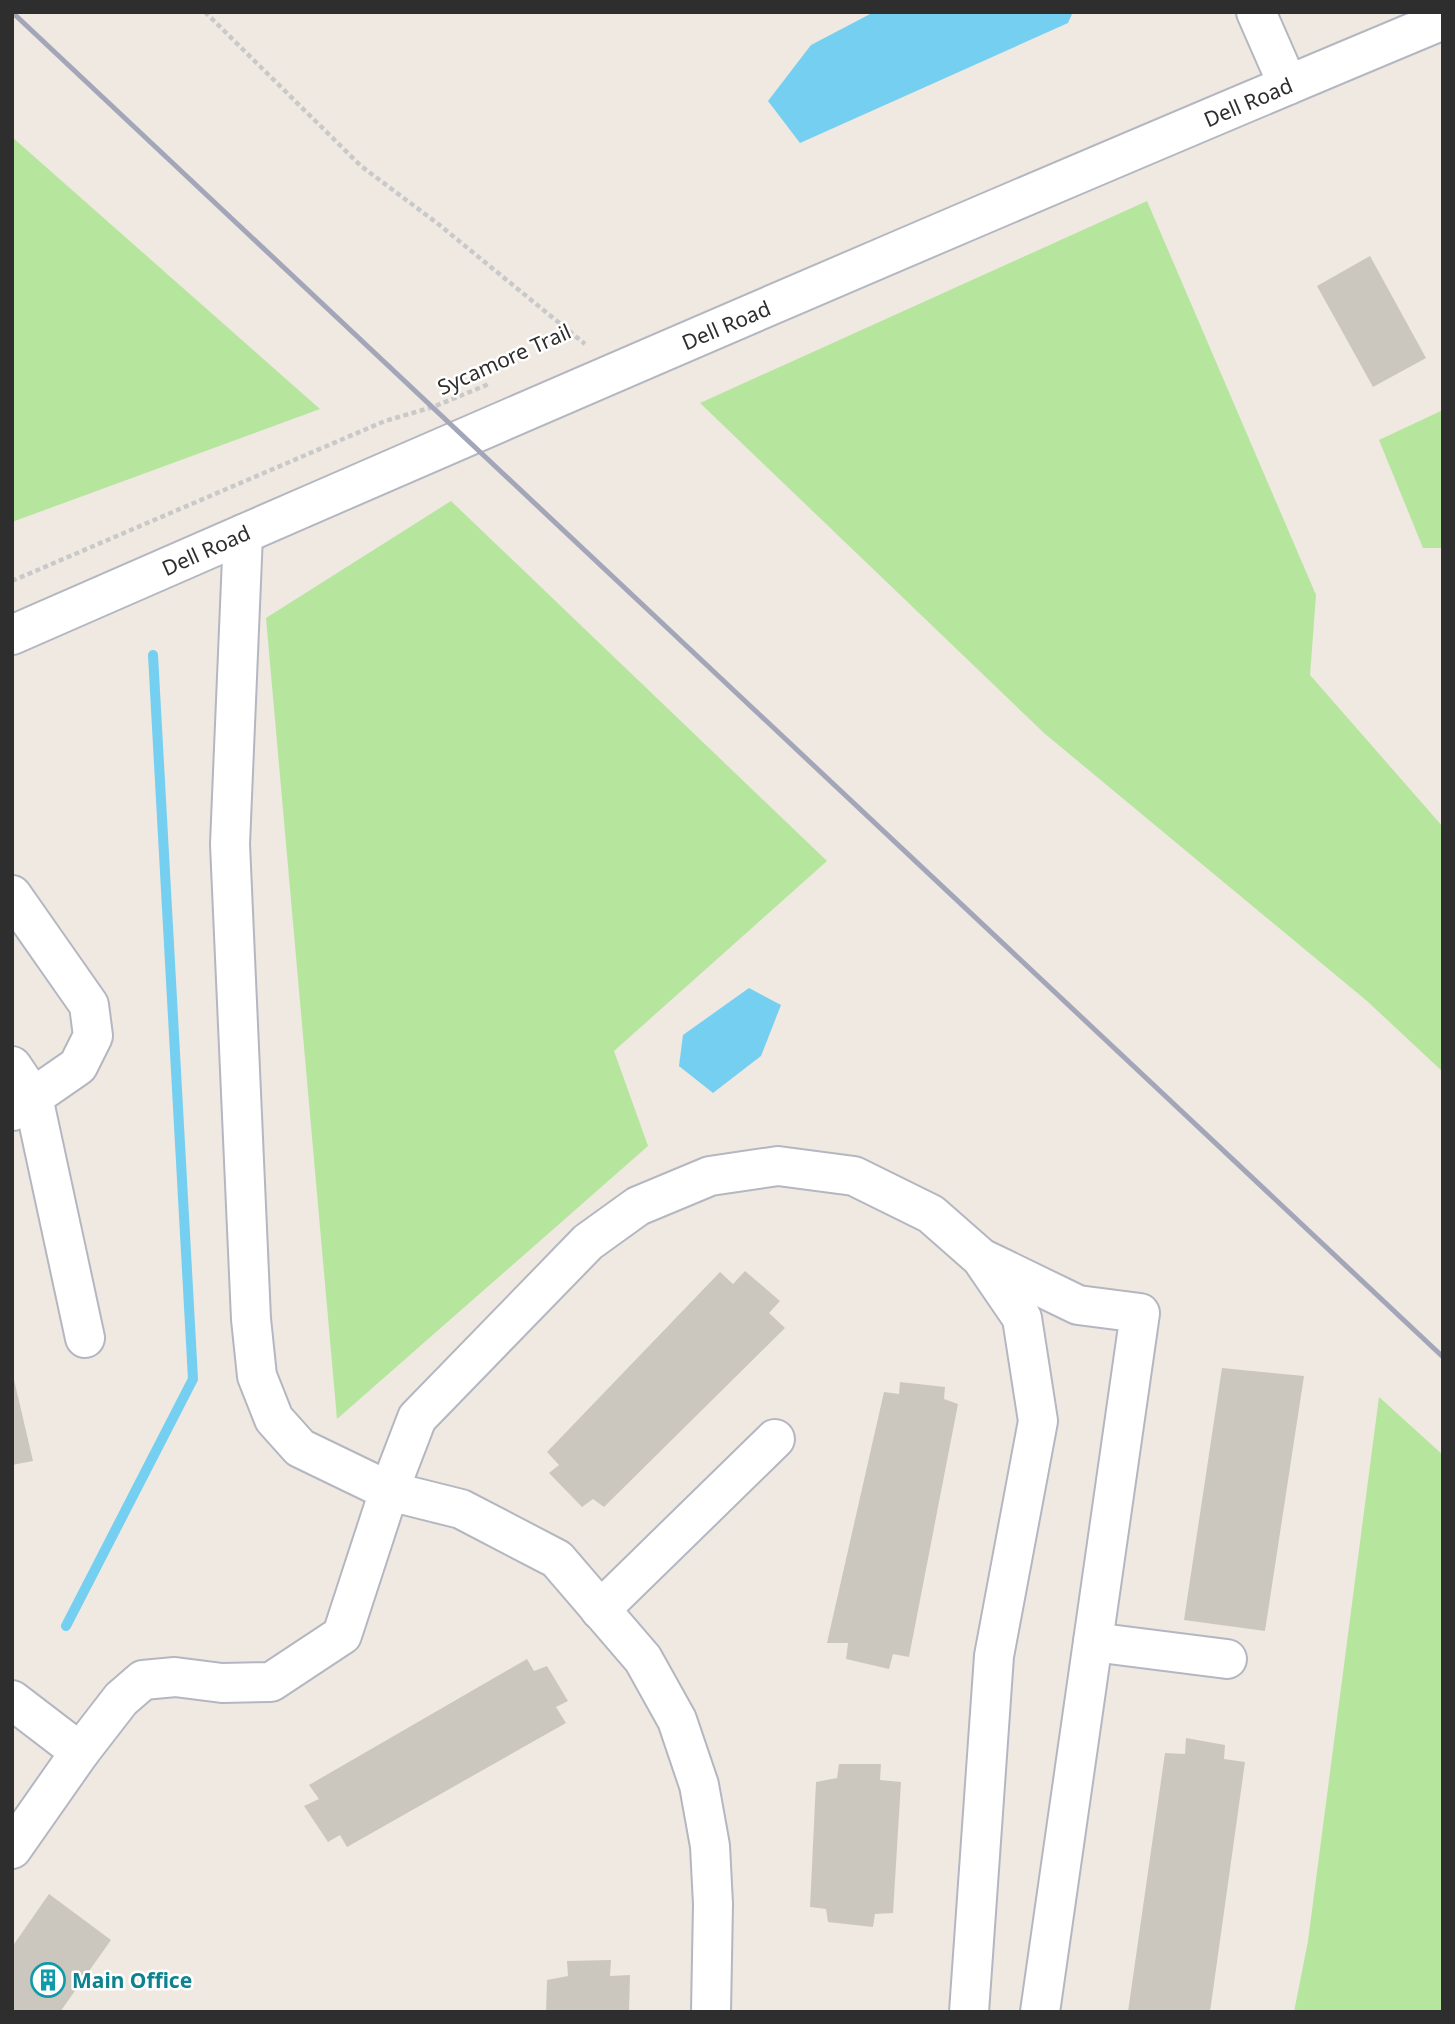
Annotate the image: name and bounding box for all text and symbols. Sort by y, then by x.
street label: Dell Road [1199,71,1297,133]
street label: Dell Road [677,294,775,356]
street label: Sycamore Trail [433,317,575,401]
street label: Dell Road [157,518,255,582]
building icon: Main Office [29,1961,67,1999]
place label: Main Office [72,1966,192,1994]

